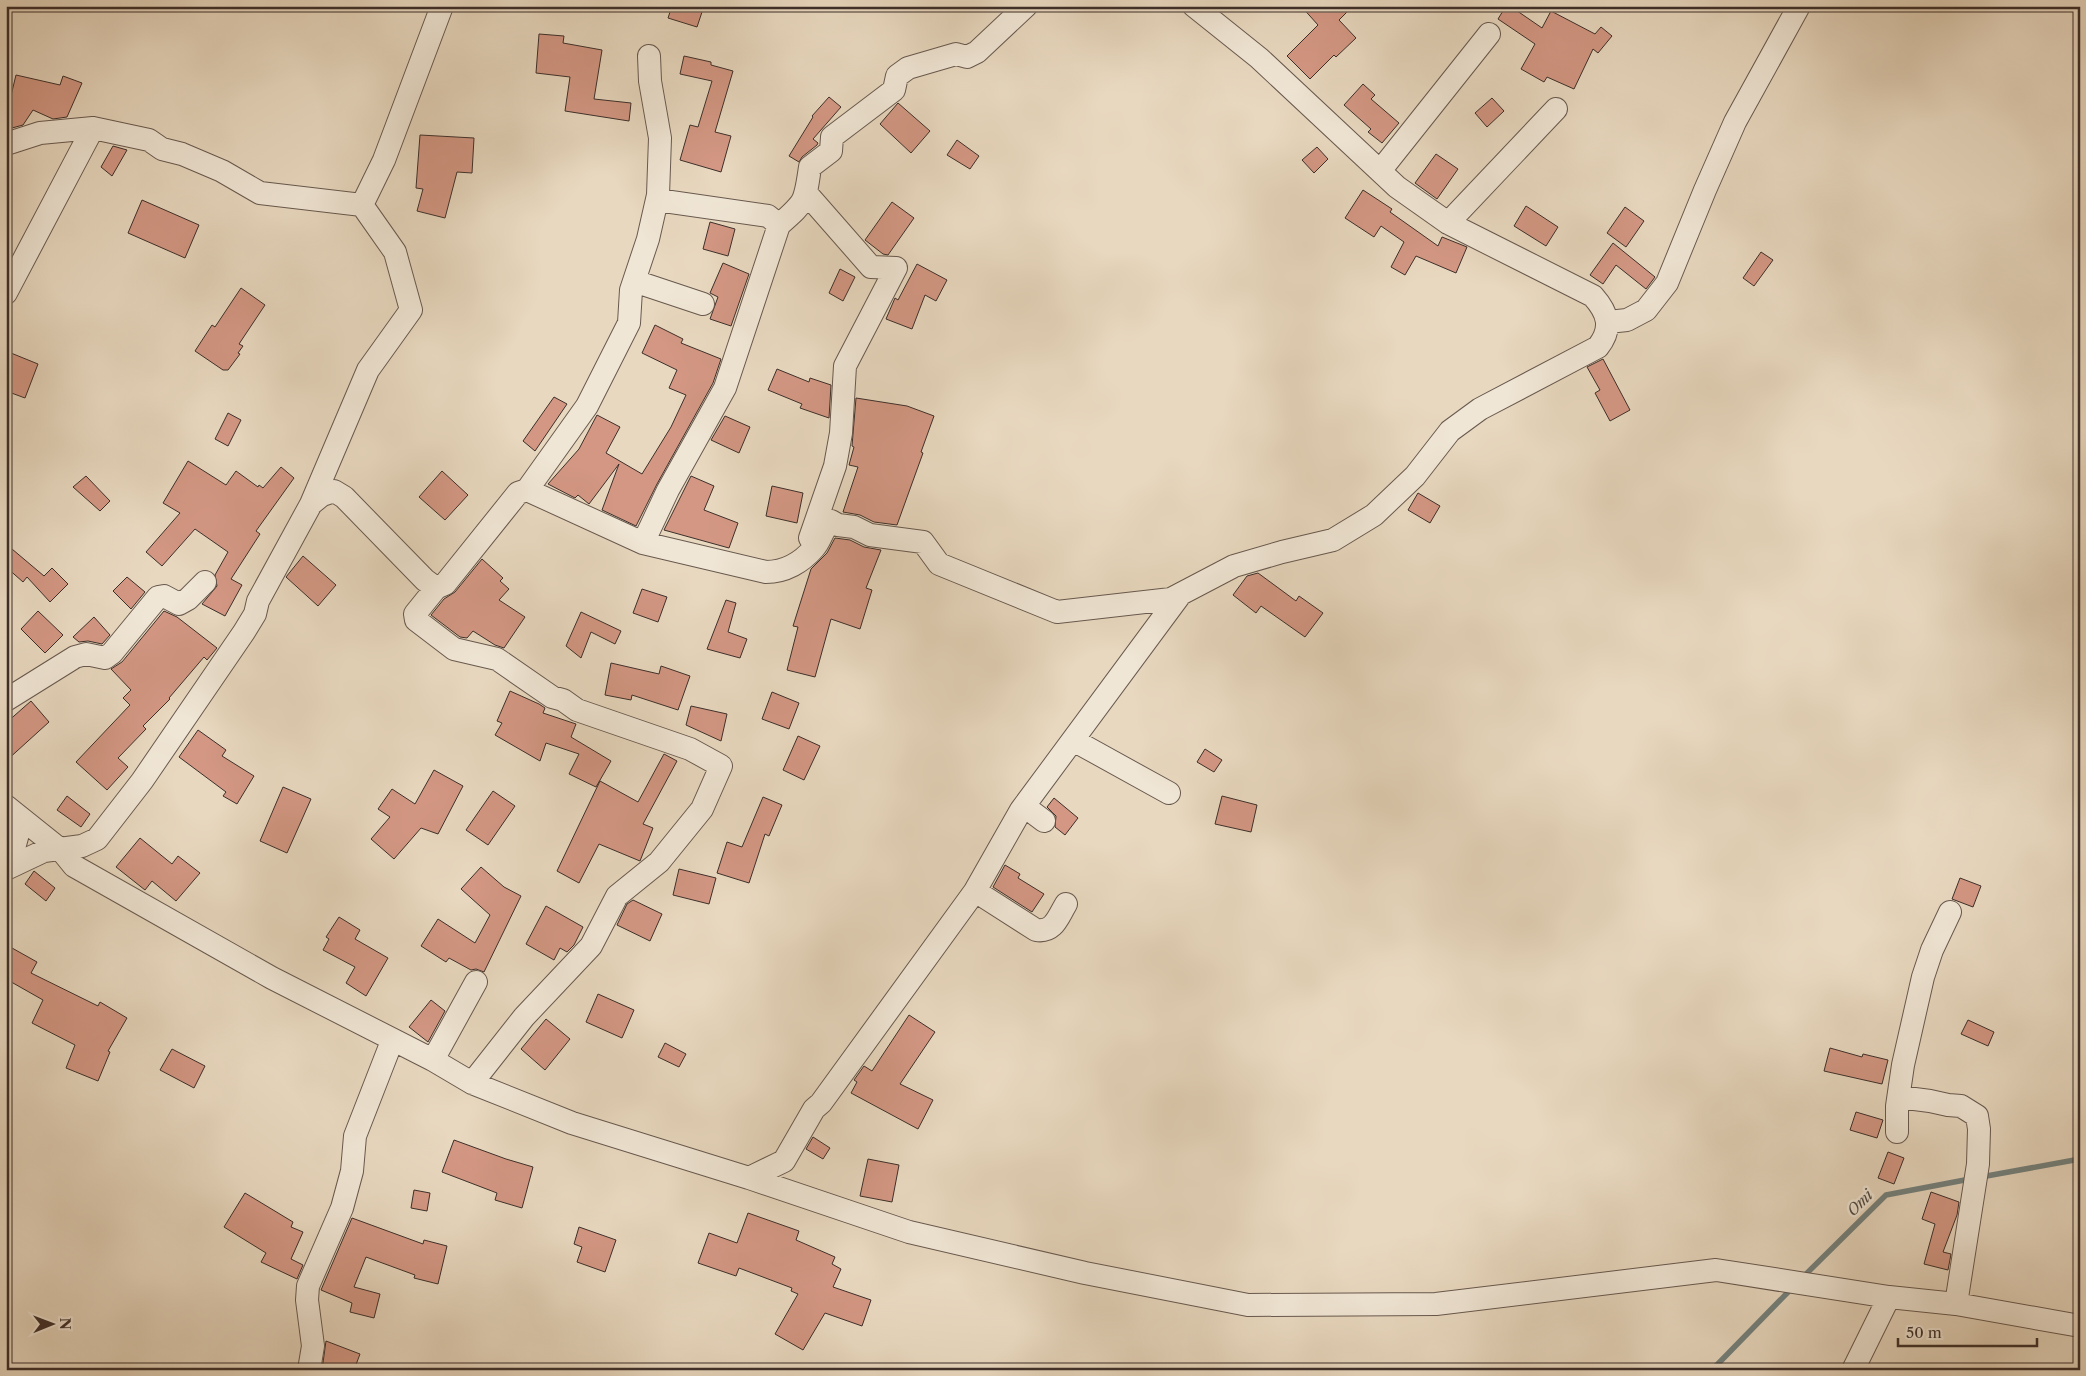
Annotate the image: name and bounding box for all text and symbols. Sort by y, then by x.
water label: Omi [1843,1185,1878,1220]
north arrow [28,1298,78,1348]
scale bar [1898,1316,2037,1348]
text: N [56,1318,74,1330]
text: 50 m [1906,1323,1942,1342]

